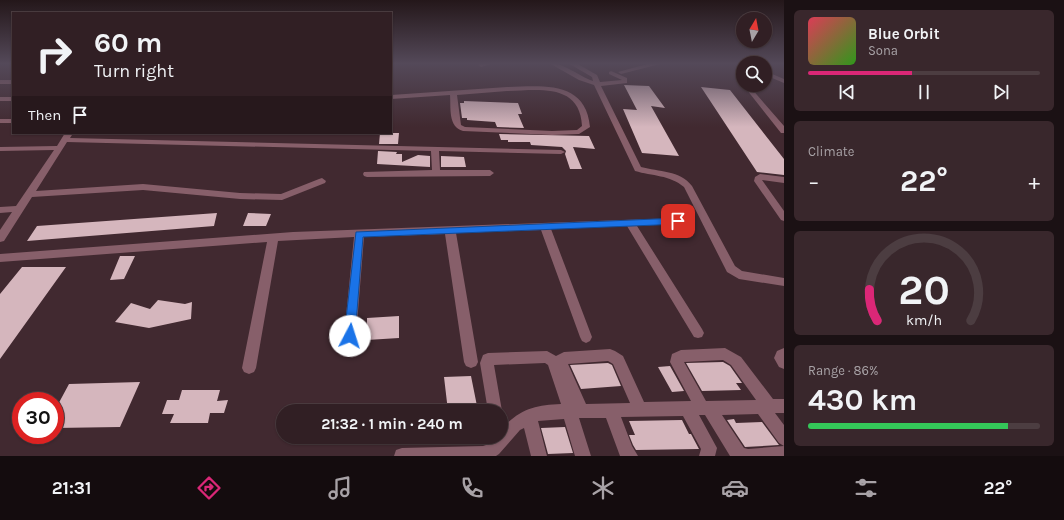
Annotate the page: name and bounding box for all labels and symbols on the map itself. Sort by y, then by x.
north arrow [736,12,772,48]
pin [661,204,695,238]
position arrow [329,315,371,357]
speed limit sign: 30 [12,392,64,444]

